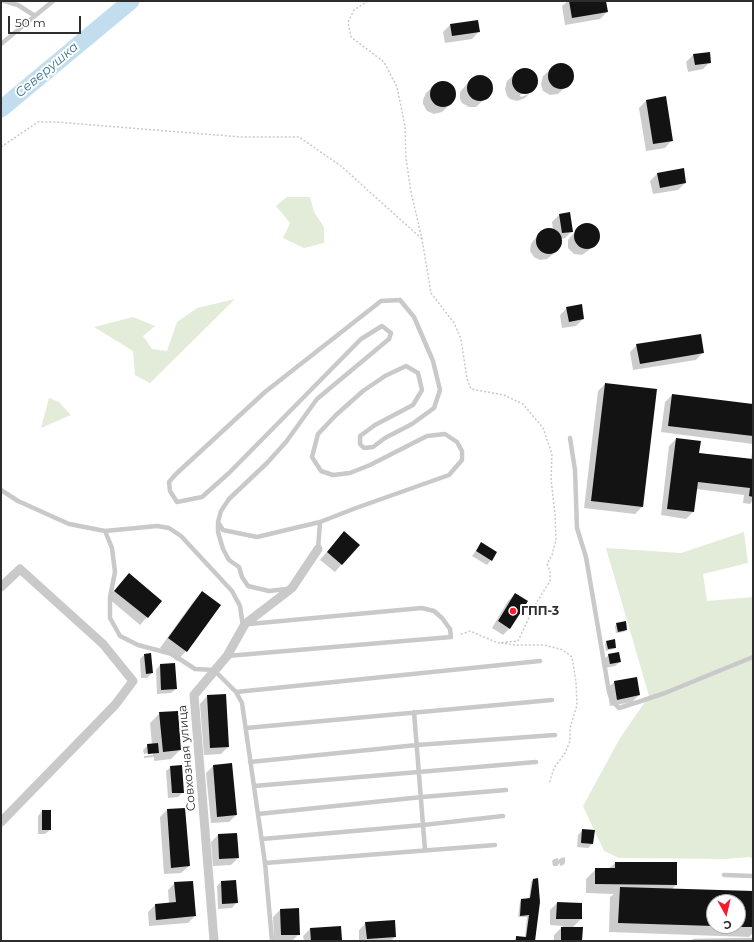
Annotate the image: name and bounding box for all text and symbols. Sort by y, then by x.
scale bar [10,8,83,34]
text: 50 m [15,15,46,30]
water label: Северушка [12,39,82,101]
place label: ГПП-3 [521,604,559,618]
marker: ГПП-3 [508,606,518,616]
street label: Совхозная улица [175,704,199,812]
north arrow [706,894,746,934]
text: С [723,917,732,932]

